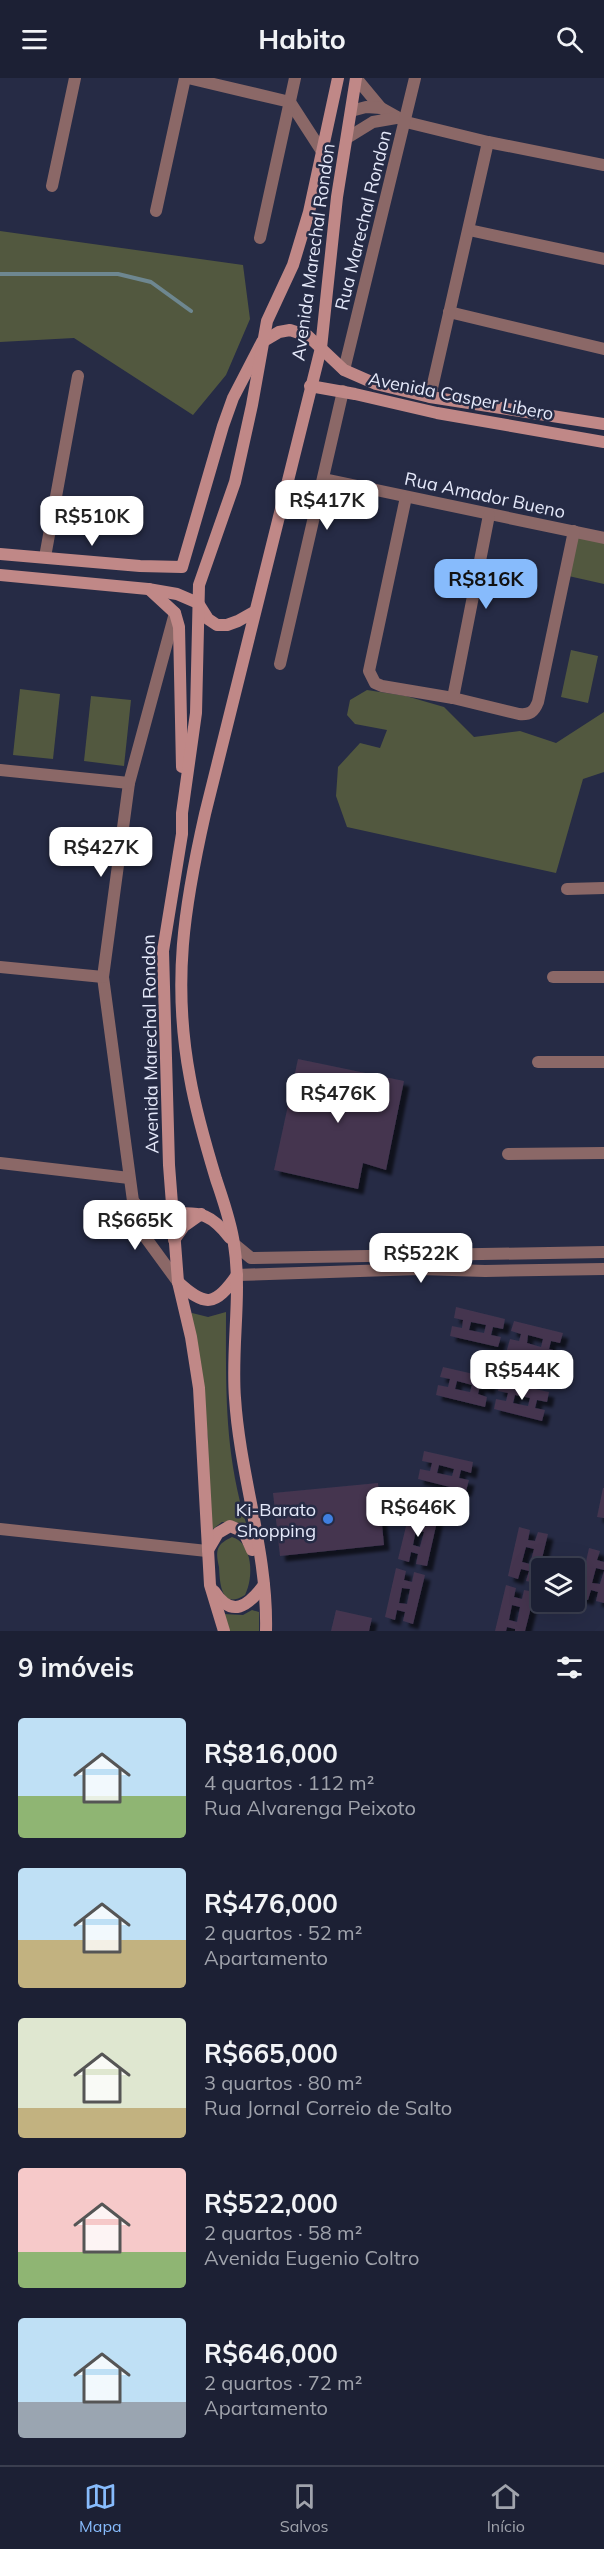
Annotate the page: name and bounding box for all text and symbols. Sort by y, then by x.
text: Habito [258,22,346,56]
icon: menu [18,23,51,56]
icon: search [553,23,586,56]
street label: Rua Marechal Rondon [329,128,397,312]
street label: Avenida Marechal Rondon [286,142,340,362]
street label: Avenida Casper Libero [367,367,555,425]
street label: Rua Amador Bueno [403,467,567,523]
pin: R$417K [278,480,376,531]
text: R$417K [289,487,365,512]
pin: R$510K [43,496,141,547]
text: R$510K [54,503,130,528]
pin: R$816K [437,559,535,610]
text: R$816K [448,566,524,591]
pin: R$427K [52,827,150,878]
text: R$427K [63,834,139,859]
street label: Avenida Marechal Rondon [137,934,163,1154]
pin: R$476K [289,1073,387,1124]
text: R$476K [300,1080,376,1105]
pin: R$665K [86,1200,184,1251]
text: R$665K [97,1207,173,1232]
pin: R$522K [372,1233,470,1284]
text: R$522K [383,1240,459,1265]
pin: R$544K [473,1350,571,1401]
text: R$544K [484,1357,560,1382]
pin: R$646K [369,1487,467,1538]
text: R$646K [380,1494,456,1519]
place label: Ki-Barato Shopping [236,1498,316,1542]
marker: Ki-Barato Shopping [321,1512,335,1526]
map controls [531,1558,585,1612]
button: layers [531,1558,585,1612]
text: 9 imóveis [18,1651,134,1684]
icon: filters [553,1651,586,1684]
text: R$816,000 [204,1737,338,1770]
icon: home [66,1742,138,1814]
text: 4 quartos · 112 m² [204,1770,374,1795]
text: Rua Alvarenga Peixoto [204,1795,416,1820]
text: R$476,000 [204,1887,338,1920]
icon: home [66,1892,138,1964]
text: 2 quartos · 52 m² [204,1920,362,1945]
text: Apartamento [204,1945,328,1970]
text: R$665,000 [204,2037,338,2070]
icon: home [66,2042,138,2114]
text: 3 quartos · 80 m² [204,2070,362,2095]
text: Rua Jornal Correio de Salto [204,2095,452,2120]
text: R$522,000 [204,2187,338,2220]
icon: home [66,2192,138,2264]
text: 2 quartos · 58 m² [204,2220,362,2245]
text: Avenida Eugenio Coltro [204,2245,419,2270]
text: R$646,000 [204,2337,338,2370]
icon: home [66,2342,138,2414]
text: 2 quartos · 72 m² [204,2370,362,2395]
text: Apartamento [204,2395,328,2420]
tab: Mapa [79,2480,122,2536]
tab: Salvos [280,2480,329,2536]
tab: Início [487,2480,525,2536]

